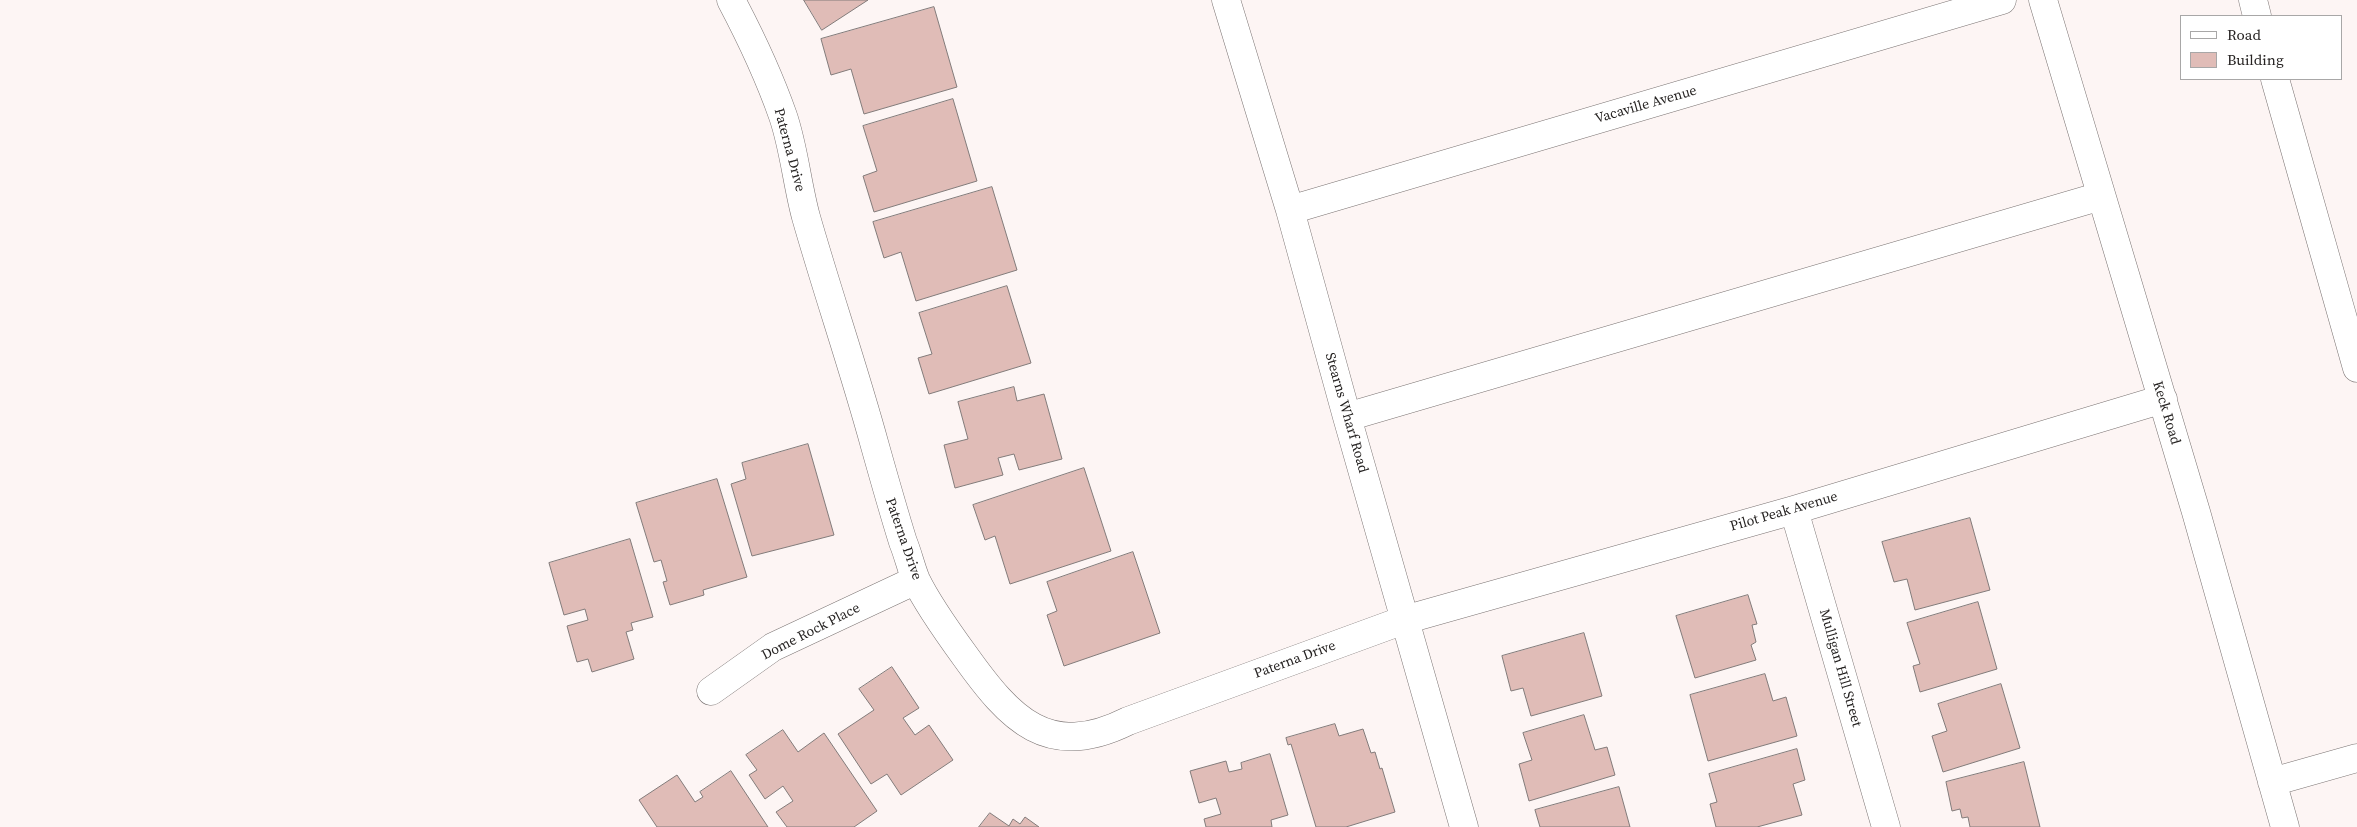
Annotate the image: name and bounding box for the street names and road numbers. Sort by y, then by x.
street label: Vacaville Avenue [1593,82,1699,128]
street label: Paterna Drive [770,106,808,194]
street label: Stearns Wharf Road [1321,351,1371,475]
street label: Keck Road [2148,379,2184,447]
street label: Pilot Peak Avenue [1728,489,1840,535]
street label: Paterna Drive [881,496,925,582]
street label: Dome Rock Place [759,600,863,664]
street label: Mulligan Hill Street [1815,607,1865,729]
street label: Paterna Drive [1252,637,1338,683]

